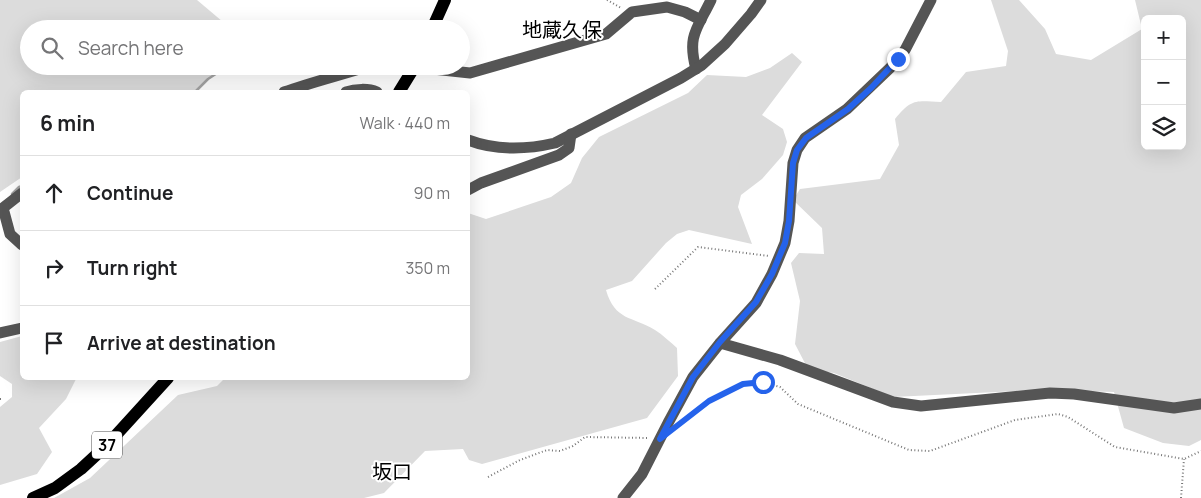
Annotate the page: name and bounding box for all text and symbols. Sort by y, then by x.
map controls [1141,15,1186,150]
button: + [1141,15,1186,60]
district label: 地蔵久保 [522,16,602,43]
search box [20,20,470,75]
icon: search [38,34,66,62]
text: Search here [78,35,184,61]
route end [887,48,910,71]
button: − [1141,60,1186,105]
button: layers [1141,105,1186,150]
text: 6 min [40,109,95,137]
text: Walk · 440 m [360,112,450,134]
icon: ahead [40,179,68,207]
text: Continue [87,180,173,206]
text: 90 m [414,182,450,204]
icon: right [40,254,68,282]
text: Turn right [87,255,177,281]
text: 350 m [405,257,450,279]
icon: arrive [40,329,68,357]
text: Arrive at destination [87,330,276,356]
route start [752,371,775,394]
road number: 37 [92,432,122,458]
district label: 坂口 [372,458,412,485]

